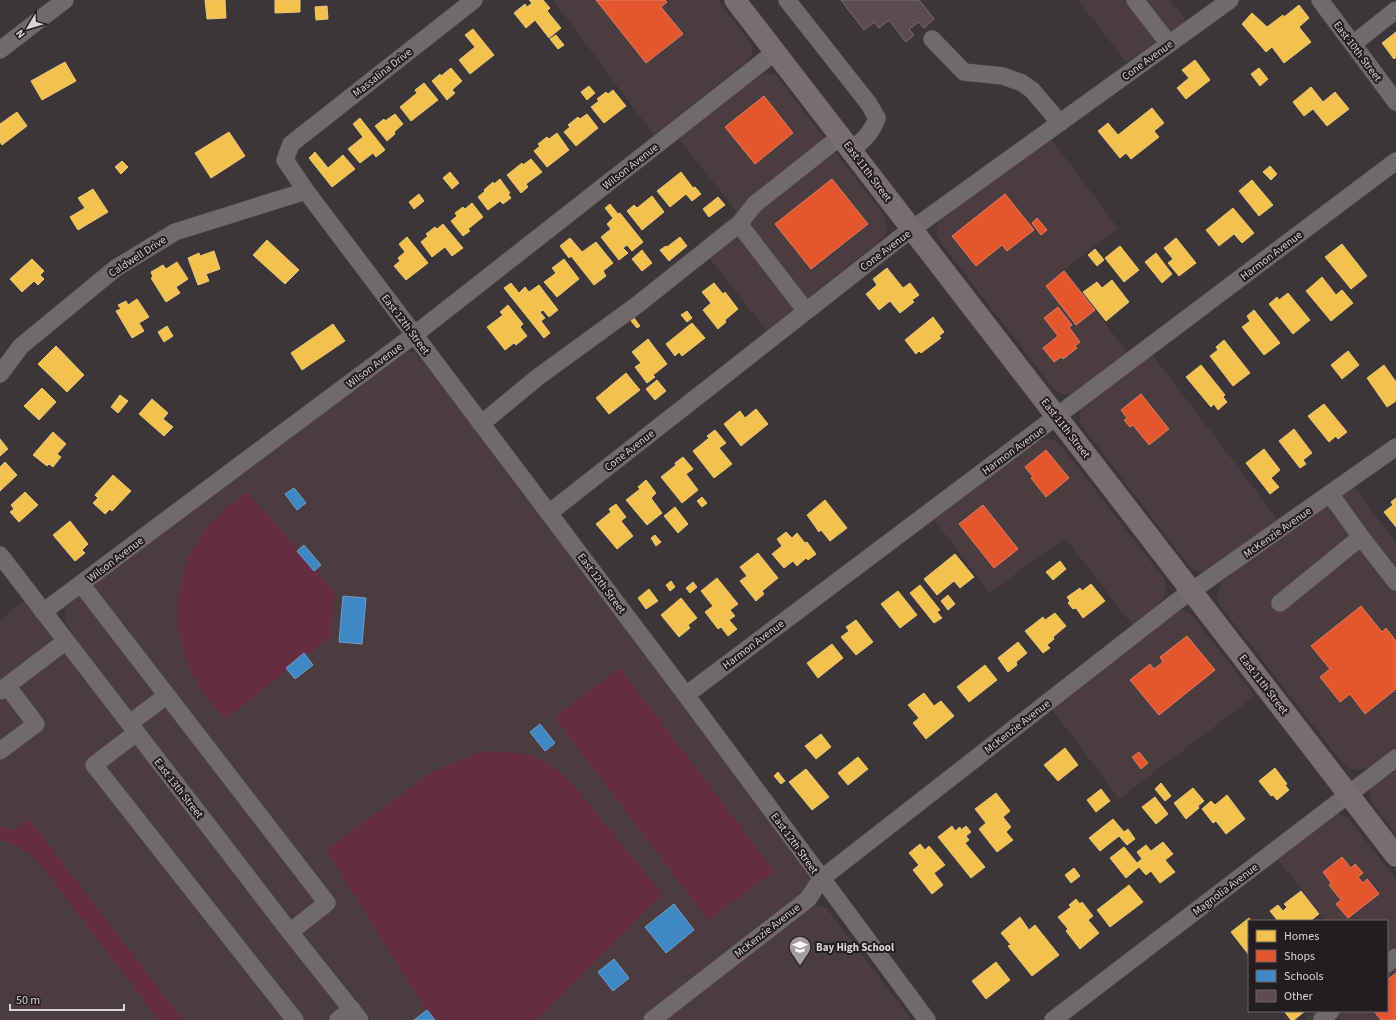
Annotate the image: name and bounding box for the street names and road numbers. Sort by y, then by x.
street label: East 10th Street [1330,18,1385,85]
street label: Cone Avenue [1119,36,1176,84]
street label: Massalina Drive [350,44,415,100]
street label: East 11th Street [840,138,895,205]
street label: Wilson Avenue [599,140,662,193]
street label: Cone Avenue [857,226,914,274]
street label: Harmon Avenue [1237,227,1306,284]
street label: Caldwell Drive [106,232,169,281]
street label: East 12th Street [378,291,433,358]
street label: Wilson Avenue [343,339,406,392]
street label: East 11th Street [1038,395,1094,462]
street label: Harmon Avenue [979,422,1048,478]
street label: Cone Avenue [601,426,658,475]
street label: McKenzie Avenue [1240,503,1315,561]
street label: Wilson Avenue [84,533,147,586]
street label: East 12th Street [574,550,629,617]
street label: Harmon Avenue [719,616,788,673]
street label: East 11th Street [1236,651,1292,718]
street label: McKenzie Avenue [981,696,1054,757]
street label: East 13th Street [151,755,207,822]
street label: East 12th Street [767,810,822,877]
street label: Magnolia Avenue [1190,860,1261,919]
street label: McKenzie Avenue [731,900,804,961]

